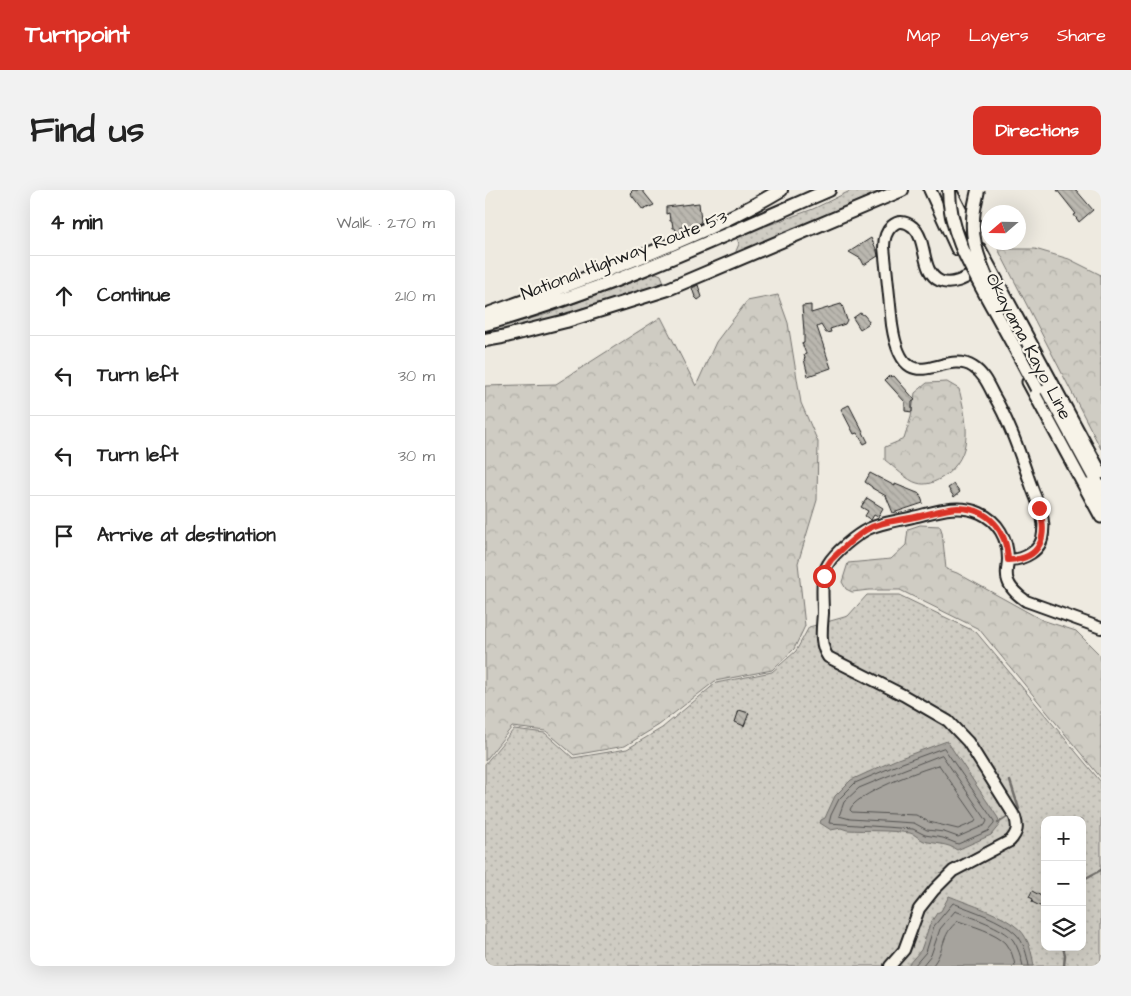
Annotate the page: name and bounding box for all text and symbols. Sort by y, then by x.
text: Turnpoint [25,18,130,52]
text: Map [906,23,940,48]
text: Layers [968,23,1029,48]
text: Share [1057,23,1106,48]
text: Find us [30,106,144,155]
button: Directions [973,106,1101,155]
street label: National Highway Route 53 [517,204,732,307]
north arrow [981,205,1026,250]
text: 4 min [50,208,103,237]
text: Walk · 270 m [336,212,435,234]
street label: Okayama Kayo Line [978,268,1078,425]
icon: ahead [50,282,78,310]
text: Continue [97,282,171,309]
text: 210 m [395,285,435,307]
icon: left [50,362,78,390]
text: Turn left [97,362,178,389]
text: 30 m [398,365,435,387]
icon: left [50,442,78,470]
text: Turn left [97,442,178,469]
text: 30 m [398,445,435,467]
route end [1028,497,1051,520]
icon: arrive [50,522,78,550]
text: Arrive at destination [97,522,276,549]
route start [813,565,836,588]
map controls [1041,816,1086,951]
button: + [1041,816,1086,861]
button: − [1041,861,1086,906]
button: layers [1041,906,1086,951]

